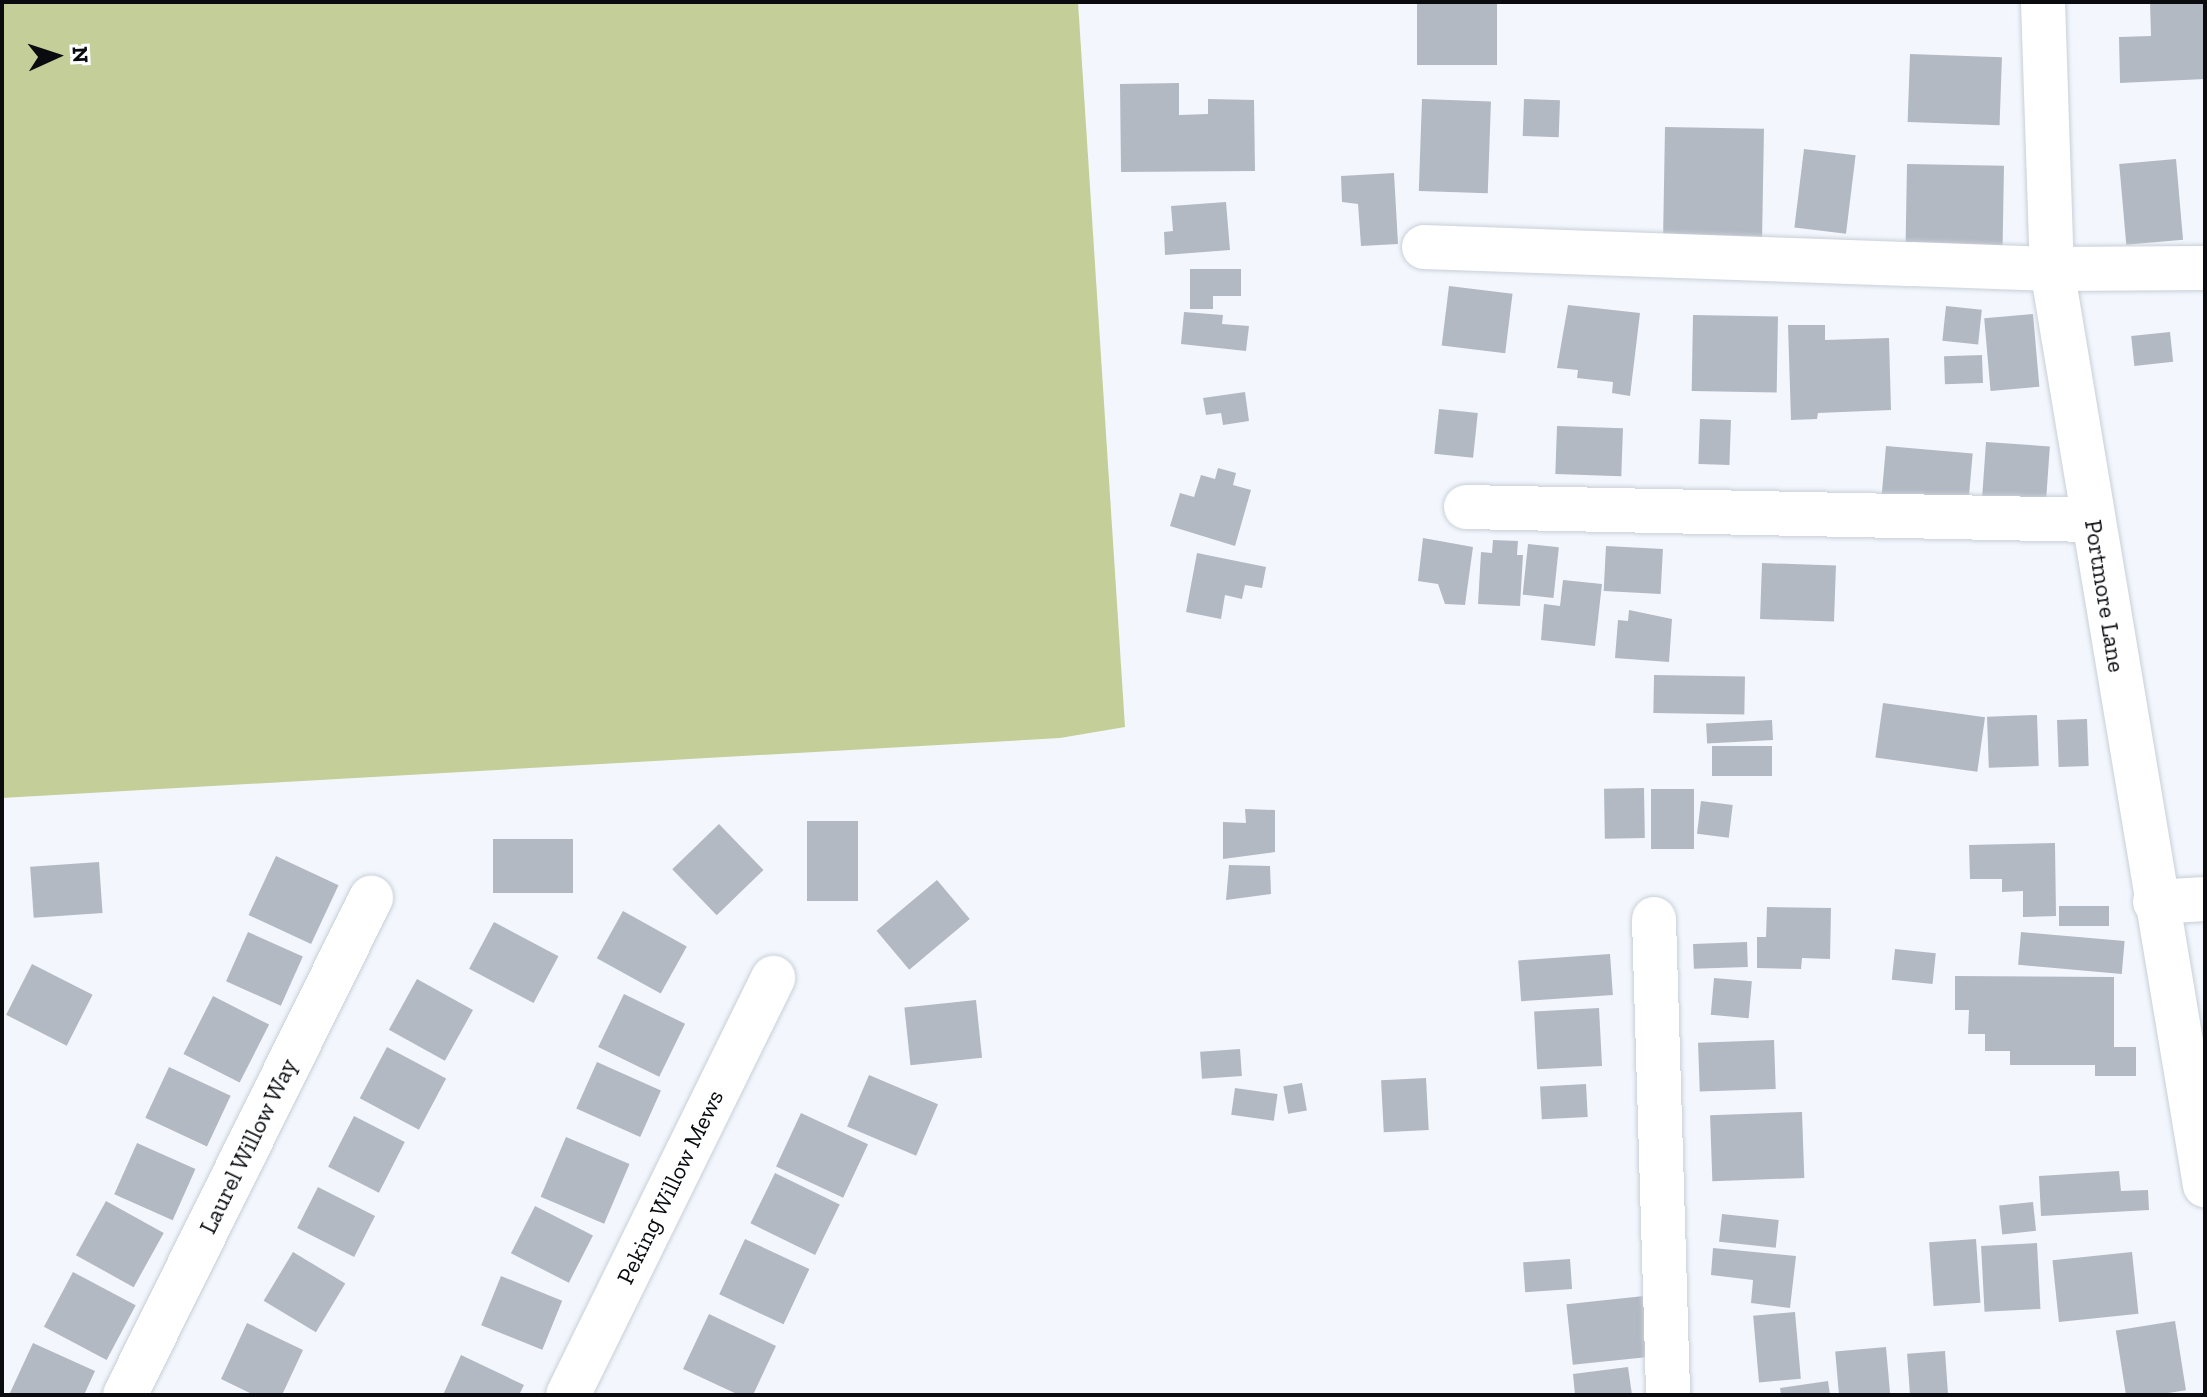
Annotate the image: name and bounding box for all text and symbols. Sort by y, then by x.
north arrow [16,16,96,96]
text: N [67,46,94,64]
street label: Portmore Lane [2079,518,2131,674]
street label: Laurel Willow Way [193,1053,303,1239]
street label: Peking Willow Mews [610,1085,730,1289]

